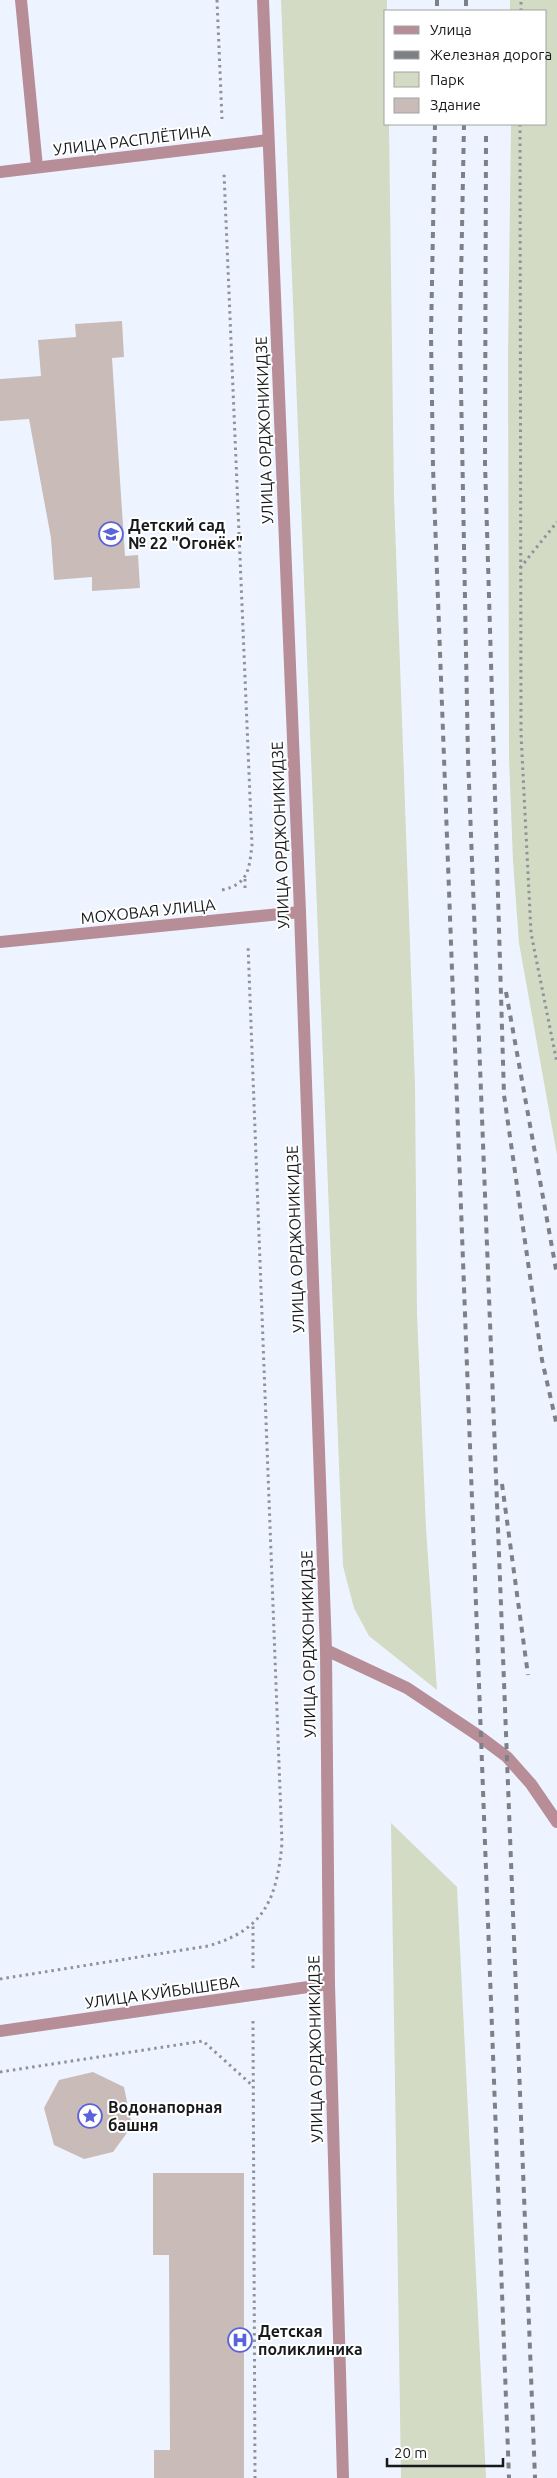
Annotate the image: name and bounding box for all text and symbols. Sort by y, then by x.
legend [384,10,547,125]
text: Улица [430,21,472,38]
text: Железная дорога [430,46,552,63]
text: Парк [430,71,465,88]
text: Здание [430,96,481,113]
street label: УЛИЦА РАСПЛЁТИНА [52,121,212,159]
street label: УЛИЦА ОРДЖОНИКИДЗЕ [252,336,276,524]
place label: Детский сад № 22 "Огонёк" [128,516,243,552]
school or university icon: Детский сад № 22 "Огонёк" [98,521,124,547]
street label: УЛИЦА ОРДЖОНИКИДЗЕ [268,741,292,929]
street label: МОХОВАЯ УЛИЦА [80,895,217,927]
street label: УЛИЦА ОРДЖОНИКИДЗЕ [283,1145,307,1333]
street label: УЛИЦА ОРДЖОНИКИДЗЕ [297,1550,319,1738]
street label: УЛИЦА ОРДЖОНИКИДЗЕ [304,1955,326,2143]
street label: УЛИЦА КУЙБЫШЕВА [84,1971,241,2012]
place label: Водонапорная башня [108,2098,222,2134]
place icon: Водонапорная башня [77,2103,103,2129]
place label: Детская поликлиника [258,2322,363,2358]
hospital icon: Детская поликлиника [227,2327,253,2353]
scale bar [387,2436,503,2468]
text: 20 m [394,2444,427,2461]

